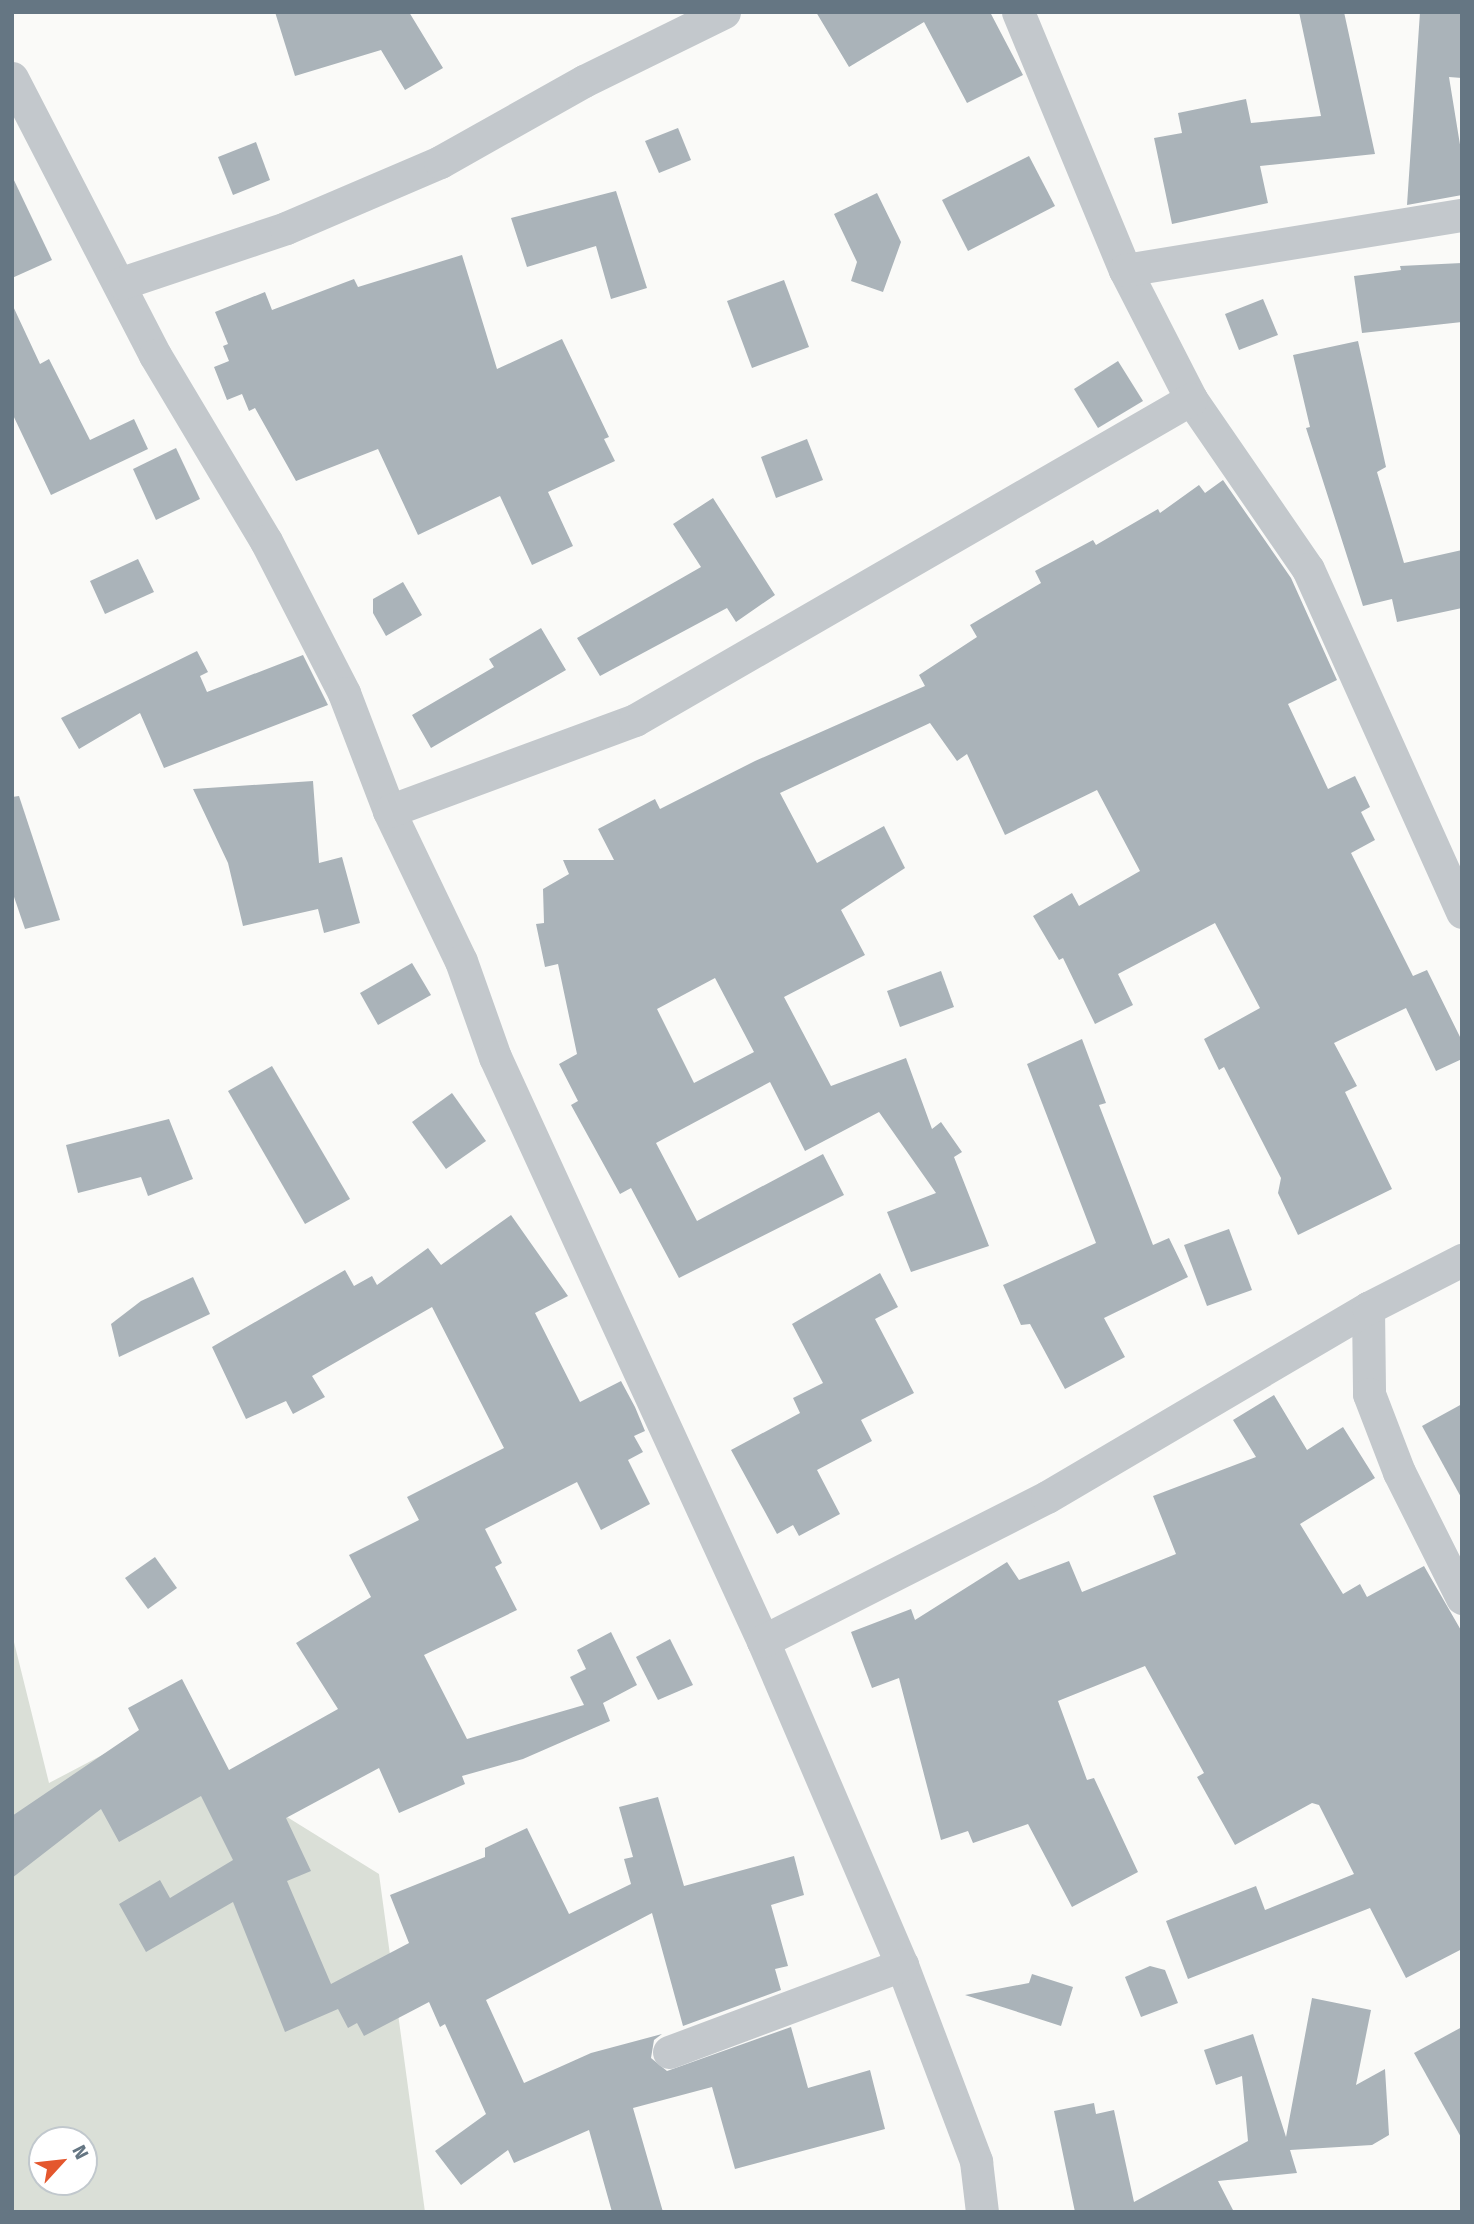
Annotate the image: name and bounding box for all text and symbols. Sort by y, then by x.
north arrow [28,2126,98,2196]
text: N [67,2141,93,2163]

